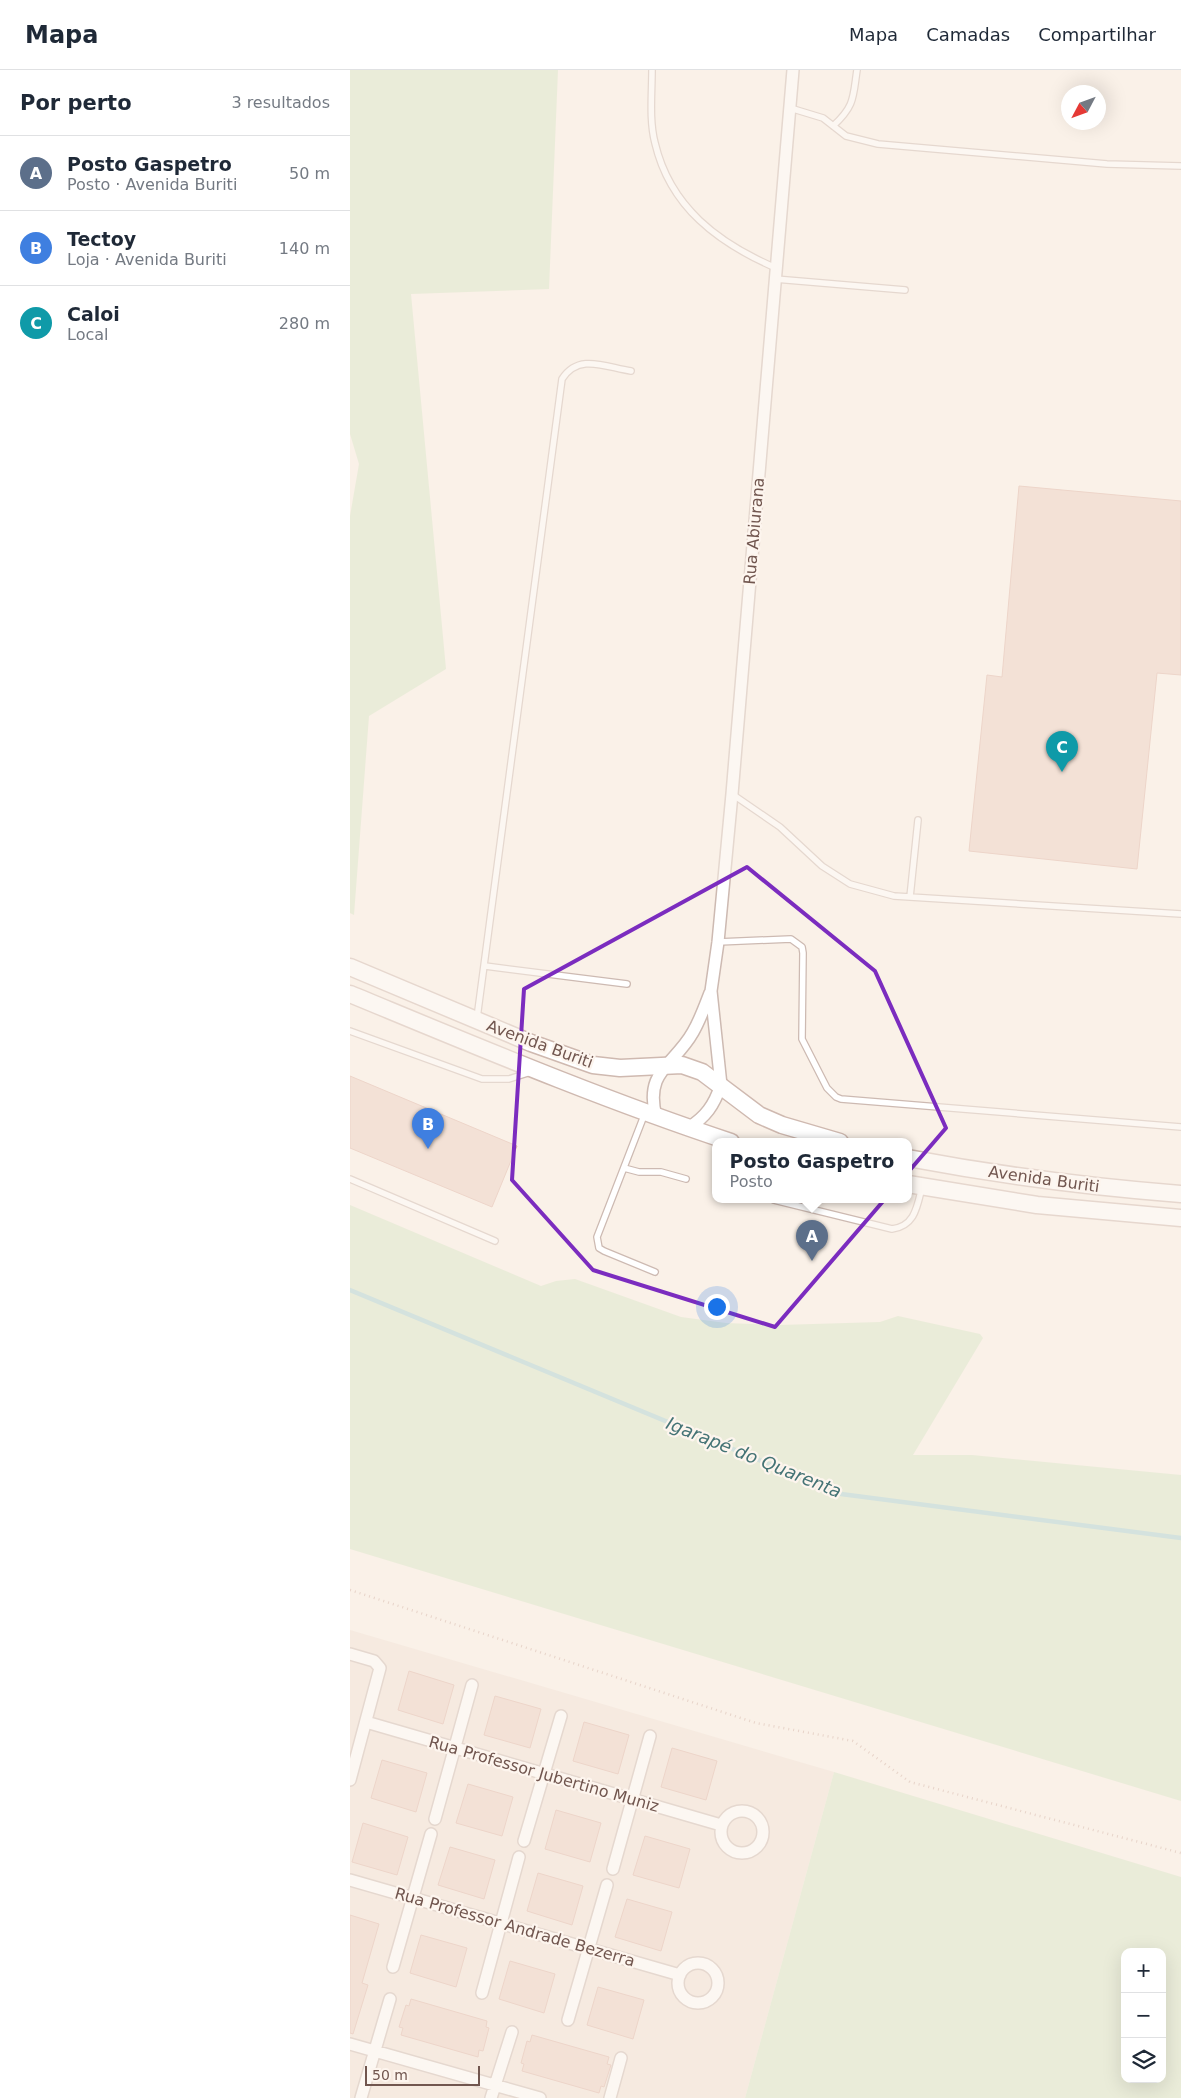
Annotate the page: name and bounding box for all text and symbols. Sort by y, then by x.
text: Mapa [25,21,98,49]
text: Mapa [849,24,898,45]
text: Camadas [926,24,1010,45]
text: Compartilhar [1038,24,1156,45]
north arrow [1061,85,1106,130]
text: Por perto [20,91,132,115]
text: 3 resultados [231,93,330,112]
text: Posto Gaspetro [67,153,232,175]
text: A [30,164,42,183]
text: 50 m [289,164,330,183]
text: Posto · Avenida Buriti [67,175,237,194]
text: Tectoy [67,228,136,250]
text: B [30,239,42,258]
text: 140 m [279,239,330,258]
text: Loja · Avenida Buriti [67,250,227,269]
text: Caloi [67,303,120,325]
text: C [30,314,42,333]
text: 280 m [279,314,330,333]
text: Local [67,325,108,344]
street label: Rua Abiurana [740,477,768,585]
pin: C [1046,731,1078,772]
street label: Avenida Buriti [484,1016,596,1072]
pin: B [412,1108,444,1149]
popup [712,1138,912,1203]
text: Posto Gaspetro [730,1150,894,1172]
street label: Avenida Buriti [987,1162,1101,1196]
text: Posto [730,1172,773,1191]
pin: A [796,1220,828,1261]
your location [704,1294,730,1320]
water label: Igarapé do Quarenta [663,1412,845,1502]
street label: Rua Professor Jubertino Muniz [427,1732,661,1816]
street label: Rua Professor Andrade Bezerra [393,1884,637,1970]
map controls [1121,1948,1166,2083]
button: + [1121,1948,1166,1993]
button: − [1121,1993,1166,2038]
button: layers [1121,2038,1166,2083]
scale bar [365,2063,480,2086]
text: 50 m [372,2067,408,2083]

